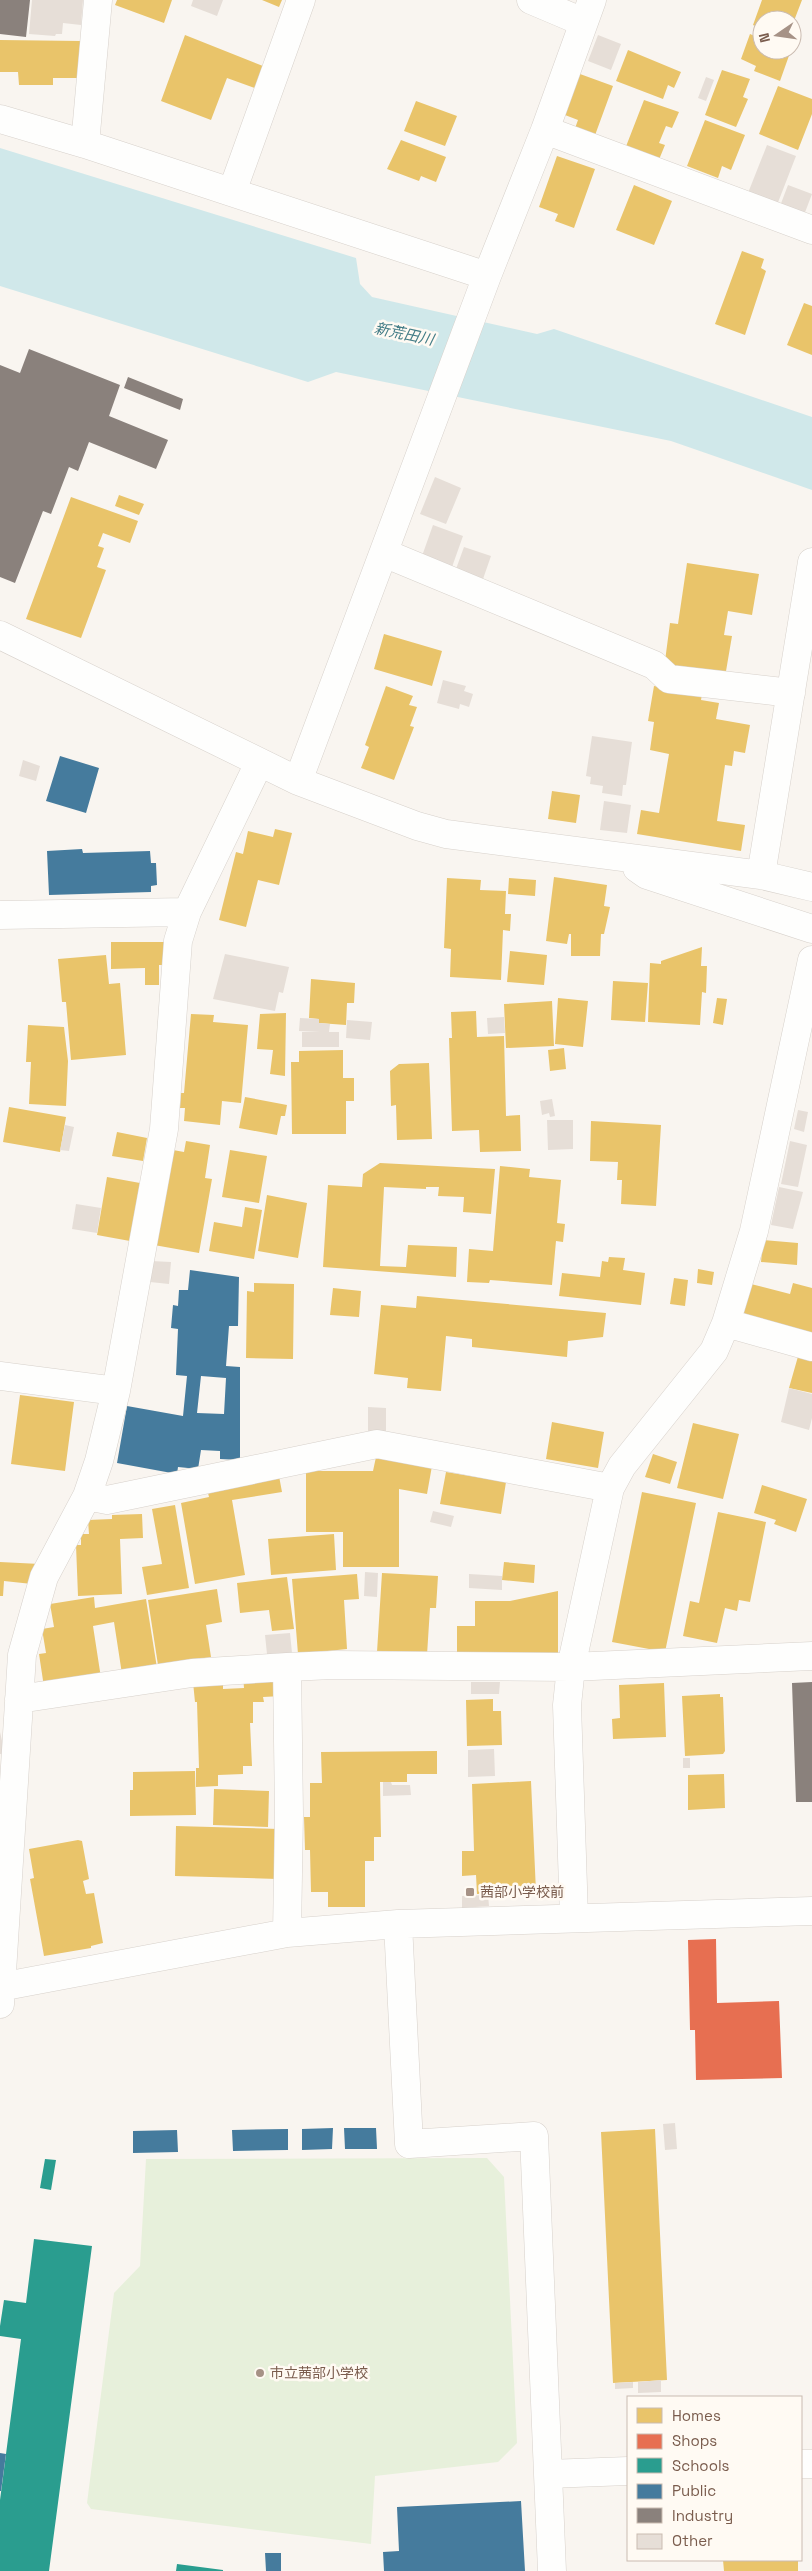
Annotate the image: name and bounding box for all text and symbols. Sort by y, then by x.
north arrow [752,10,802,60]
text: N [755,31,774,45]
water label: 新荒田川 [373,318,437,349]
place label: 茜部小学校前 [480,1883,564,1901]
marker: 茜部小学校前 [464,1886,476,1898]
place label: 市立茜部小学校 [270,2364,368,2382]
marker: 市立茜部小学校 [254,2367,266,2379]
legend [627,2396,802,2561]
text: Homes [672,2406,721,2425]
text: Shops [672,2431,717,2450]
text: Schools [672,2456,730,2475]
text: Public [672,2481,716,2500]
text: Industry [672,2506,733,2525]
text: Other [672,2531,713,2550]

